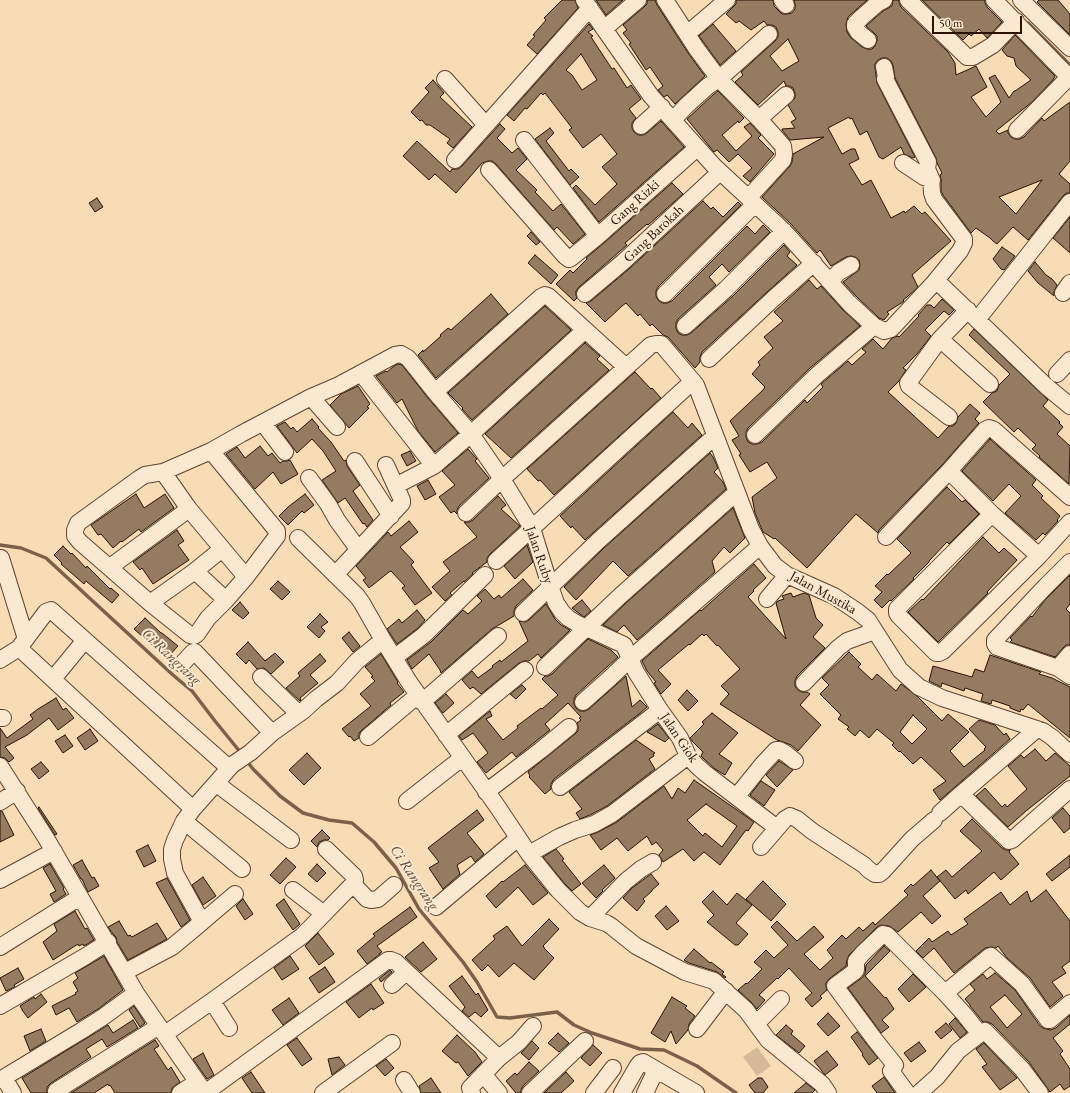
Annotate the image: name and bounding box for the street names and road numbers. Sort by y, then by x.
street label: Gang Rizki [607,176,663,230]
street label: Gang Barokah [620,202,688,266]
street label: Jalan Ruby [521,524,557,586]
street label: Jalan Mustika [787,568,859,618]
street label: Jalan Giok [656,710,702,766]

